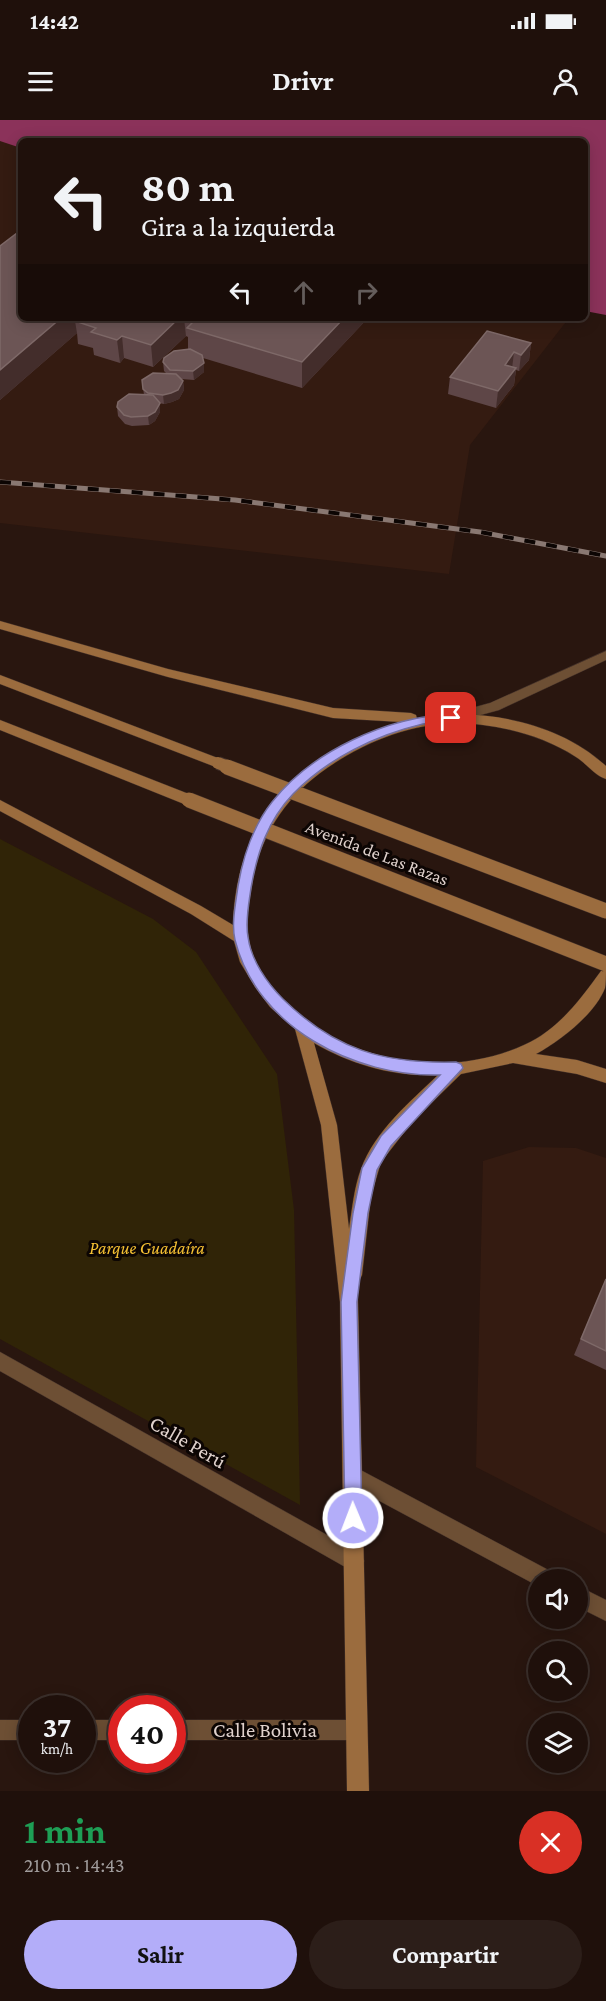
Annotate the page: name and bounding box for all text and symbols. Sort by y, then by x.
text: 14:42 [30,9,79,34]
icon: menu [24,65,57,98]
icon: person [549,65,582,98]
text: Drivr [272,66,334,96]
icon: left [42,162,120,240]
text: 80 m [141,163,235,210]
text: Gira a la izquierda [141,212,335,242]
icon: left [224,276,257,309]
icon: ahead [287,276,320,309]
icon: right [350,276,383,309]
pin [425,692,476,743]
icon: arrive [434,701,467,734]
street label: Avenida de Las Razas [303,817,451,889]
park label: Parque Guadaíra [89,1238,205,1258]
street label: Calle Perú [146,1411,230,1473]
position arrow [321,1486,385,1550]
map controls [528,1569,588,1773]
button: sound [528,1569,588,1629]
button: search [528,1641,588,1701]
speed limit sign: 40 [108,1695,186,1773]
text: 37 [43,1710,71,1743]
button: layers [528,1713,588,1773]
street label: Calle Bolivia [213,1718,317,1742]
text: km/h [41,1741,73,1757]
text: 1 min [24,1811,106,1851]
button: close [519,1811,582,1874]
text: 210 m · 14:43 [24,1854,125,1876]
button: Salir [24,1920,297,1989]
button: Compartir [309,1920,582,1989]

